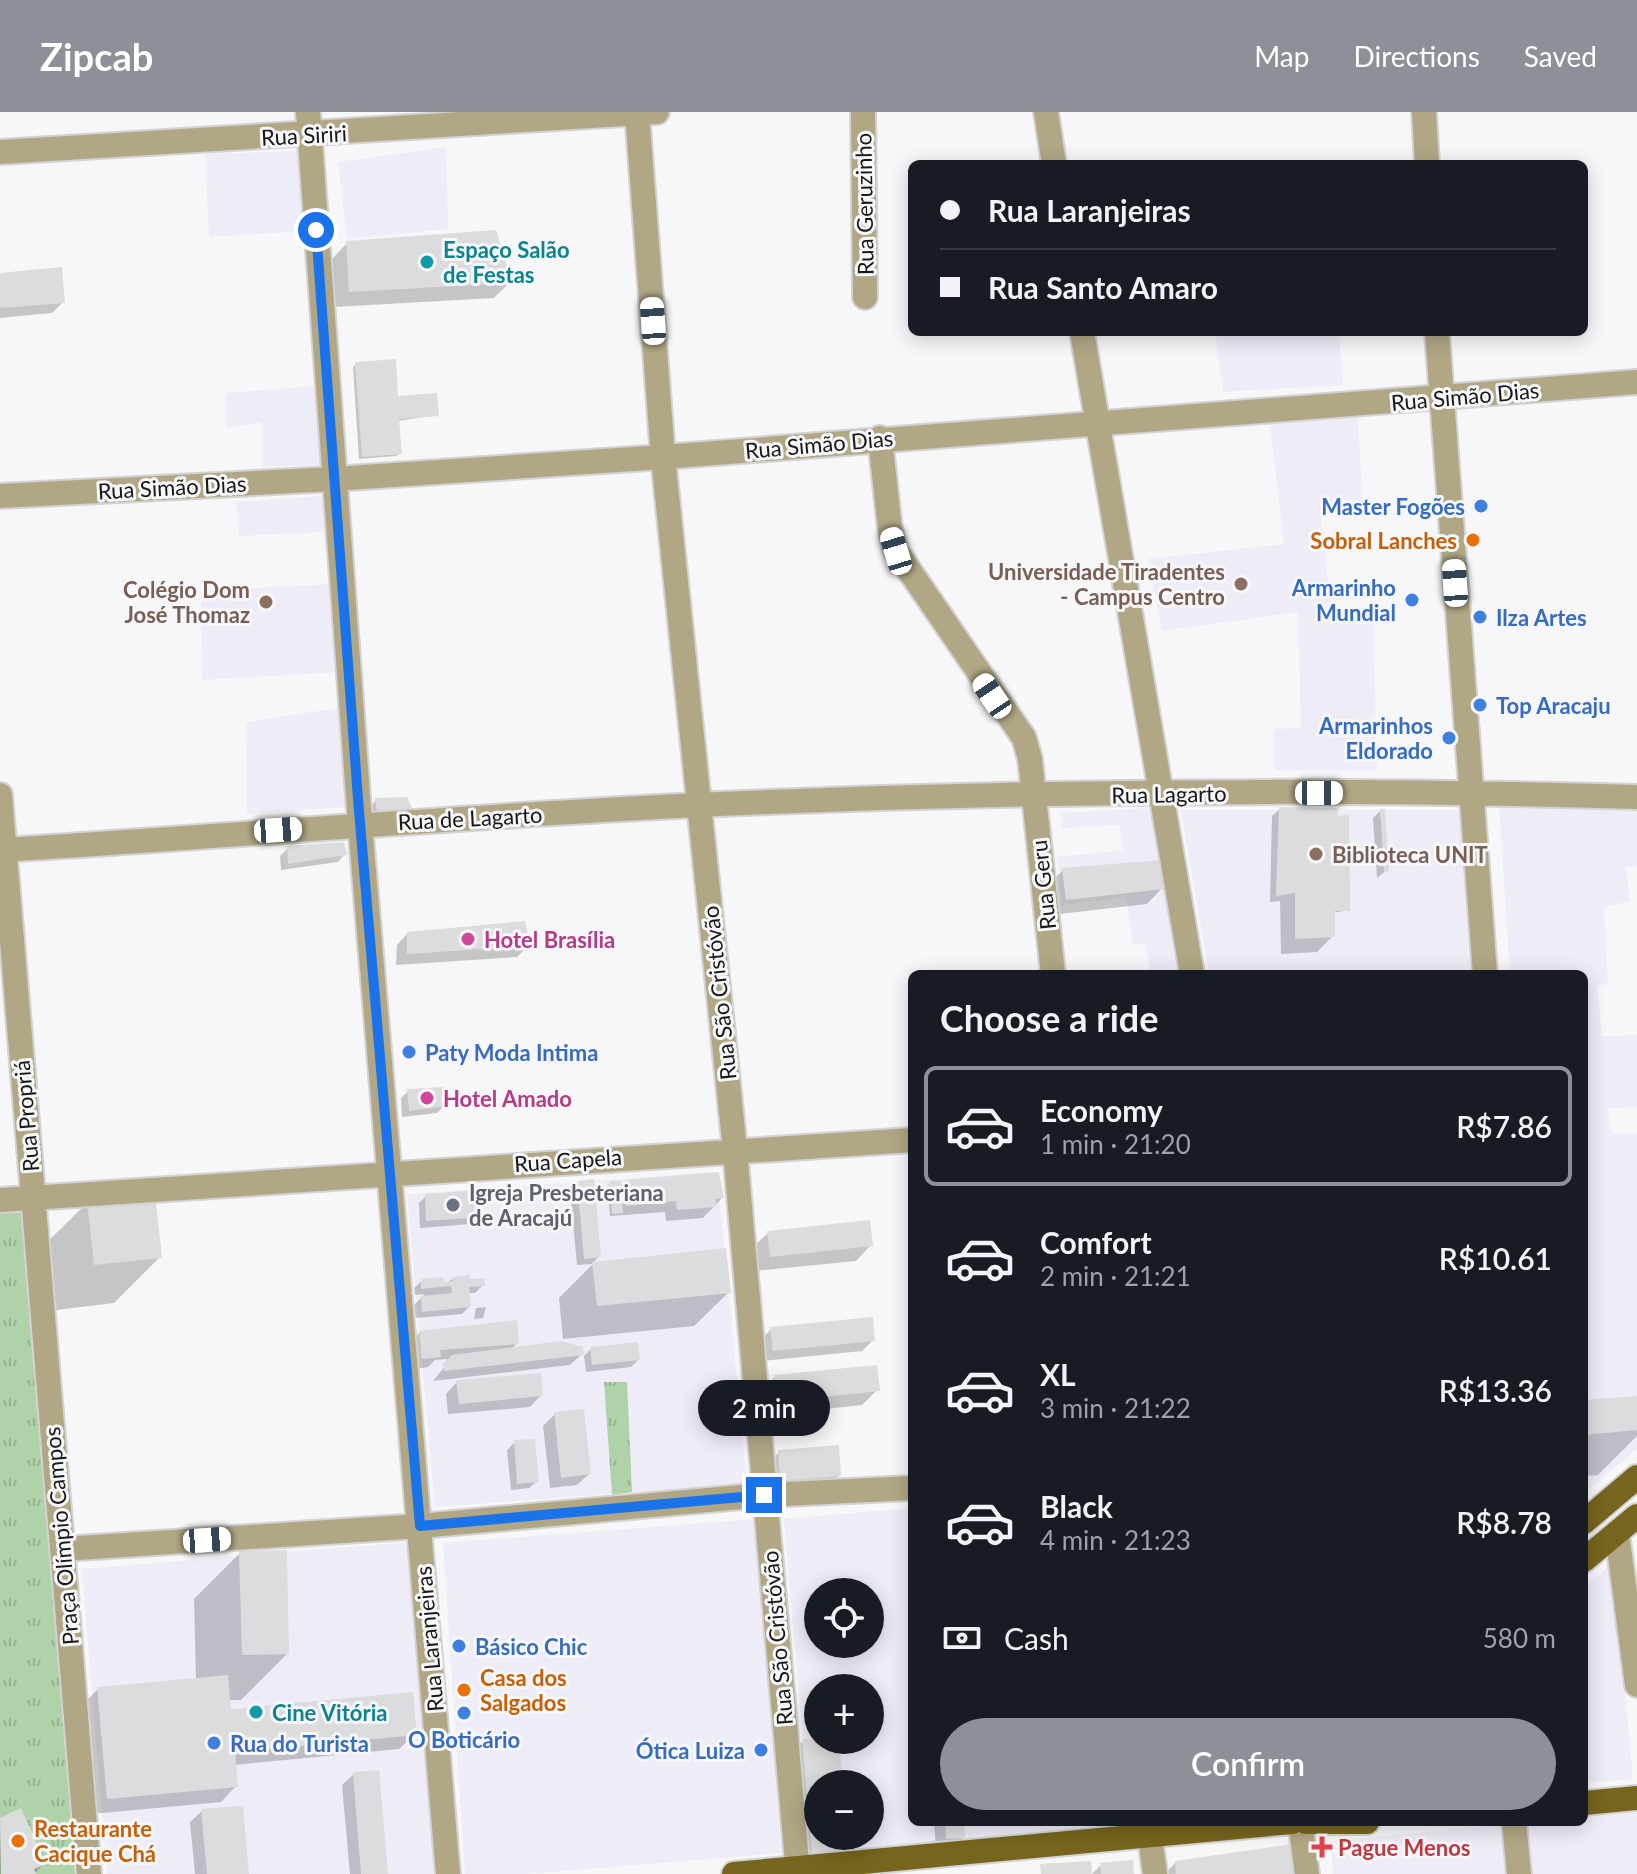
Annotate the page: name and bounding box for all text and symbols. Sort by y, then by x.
text: Zipcab [40,33,153,79]
text: Map [1254,39,1309,73]
text: Directions [1353,39,1480,73]
text: Saved [1524,39,1597,73]
street label: Rua Siriri [260,119,348,151]
street label: Rua Geruzinho [849,133,879,275]
text: Rua Laranjeiras [988,192,1191,228]
route start [298,212,334,248]
place label: Espaço Salão de Festas [443,236,570,288]
marker: Espaço Salão de Festas [418,253,436,271]
text: Rua Santo Amaro [988,269,1218,305]
car [639,296,667,346]
street label: Rua Simão Dias [1390,376,1540,416]
street label: Rua Simão Dias [744,424,894,464]
street label: Rua Simão Dias [97,470,247,504]
place label: Master Fogões [1321,493,1465,520]
marker: Master Fogões [1472,497,1490,515]
car [878,525,914,577]
place label: Sobral Lanches [1310,527,1457,554]
marker: Sobral Lanches [1464,531,1482,549]
place label: Universidade Tiradentes - Campus Centro [988,558,1225,610]
car [1441,558,1469,608]
place label: Armarinho Mundial [1291,574,1396,626]
marker: Universidade Tiradentes - Campus Centro [1232,575,1250,593]
place label: Colégio Dom José Thomaz [123,576,250,628]
marker: Armarinho Mundial [1403,591,1421,609]
marker: Colégio Dom José Thomaz [257,593,275,611]
place label: Ilza Artes [1496,604,1587,631]
marker: Ilza Artes [1471,608,1489,626]
car [969,669,1015,723]
place label: Top Aracaju [1496,692,1611,719]
marker: Top Aracaju [1471,696,1489,714]
place label: Armarinhos Eldorado [1318,712,1433,764]
marker: Armarinhos Eldorado [1440,729,1458,747]
street label: Rua Lagarto [1111,779,1227,809]
car [1295,781,1343,805]
street label: Rua de Lagarto [397,801,543,835]
car [253,816,303,844]
street label: Rua Geru [1025,839,1061,931]
place label: Biblioteca UNIT [1332,841,1488,868]
marker: Biblioteca UNIT [1307,845,1325,863]
street label: Rua São Cristóvão [696,905,742,1081]
place label: Hotel Brasília [484,926,615,953]
marker: Hotel Brasília [459,930,477,948]
text: Choose a ride [940,996,1159,1040]
place label: Paty Moda Intima [425,1039,598,1066]
marker: Paty Moda Intima [400,1043,418,1061]
street label: Rua Propriá [8,1059,44,1173]
place label: Hotel Amado [443,1085,572,1112]
marker: Hotel Amado [418,1089,436,1107]
icon: car [944,1090,1016,1162]
text: Economy [1040,1092,1163,1128]
text: R$7.86 [1456,1108,1552,1144]
text: 1 min · 21:20 [1040,1128,1191,1160]
street label: Rua Capela [513,1143,623,1177]
place label: Igreja Presbeteriana de Aracajú [469,1179,664,1231]
marker: Igreja Presbeteriana de Aracajú [444,1196,462,1214]
icon: car [944,1222,1016,1294]
text: Comfort [1040,1224,1152,1260]
text: R$10.61 [1439,1240,1552,1276]
text: 2 min · 21:21 [1040,1260,1191,1292]
icon: car [944,1354,1016,1426]
text: XL [1040,1356,1076,1392]
text: R$13.36 [1439,1372,1552,1408]
callout: 2 min [698,1379,830,1435]
text: 2 min [732,1392,796,1424]
text: 3 min · 21:22 [1040,1392,1191,1424]
street label: Praça Olímpio Campos [38,1426,84,1646]
route end [746,1477,782,1513]
icon: car [944,1486,1016,1558]
text: Black [1040,1488,1113,1524]
text: R$8.78 [1456,1504,1552,1540]
text: 4 min · 21:23 [1040,1524,1191,1556]
car [182,1526,232,1554]
street label: Rua São Cristóvão [756,1550,798,1726]
street label: Rua Laranjeiras [409,1565,449,1713]
map controls [804,1578,884,1850]
button: locate [804,1578,884,1658]
icon: cash [940,1616,984,1660]
text: Cash [1004,1620,1069,1656]
text: 580 m [1483,1622,1556,1654]
place label: Básico Chic [475,1633,588,1660]
marker: Básico Chic [450,1637,468,1655]
place label: Casa dos Salgados [480,1664,567,1716]
button: + [804,1674,884,1754]
marker: Casa dos Salgados [455,1681,473,1699]
place label: Cine Vitória [272,1699,387,1726]
marker: Cine Vitória [247,1703,265,1721]
marker: O Boticário [455,1704,473,1722]
button: Confirm [940,1718,1556,1810]
place label: O Boticário [408,1726,520,1753]
place label: Rua do Turista [230,1730,369,1757]
marker: Rua do Turista [205,1734,223,1752]
place label: Ótica Luiza [636,1737,745,1764]
marker: Ótica Luiza [752,1741,770,1759]
button: − [804,1770,884,1850]
place label: Restaurante Cacique Chá [34,1815,156,1867]
marker: Restaurante Cacique Chá [9,1832,27,1850]
place label: Pague Menos [1338,1834,1470,1861]
marker: Pague Menos [1313,1838,1331,1856]

